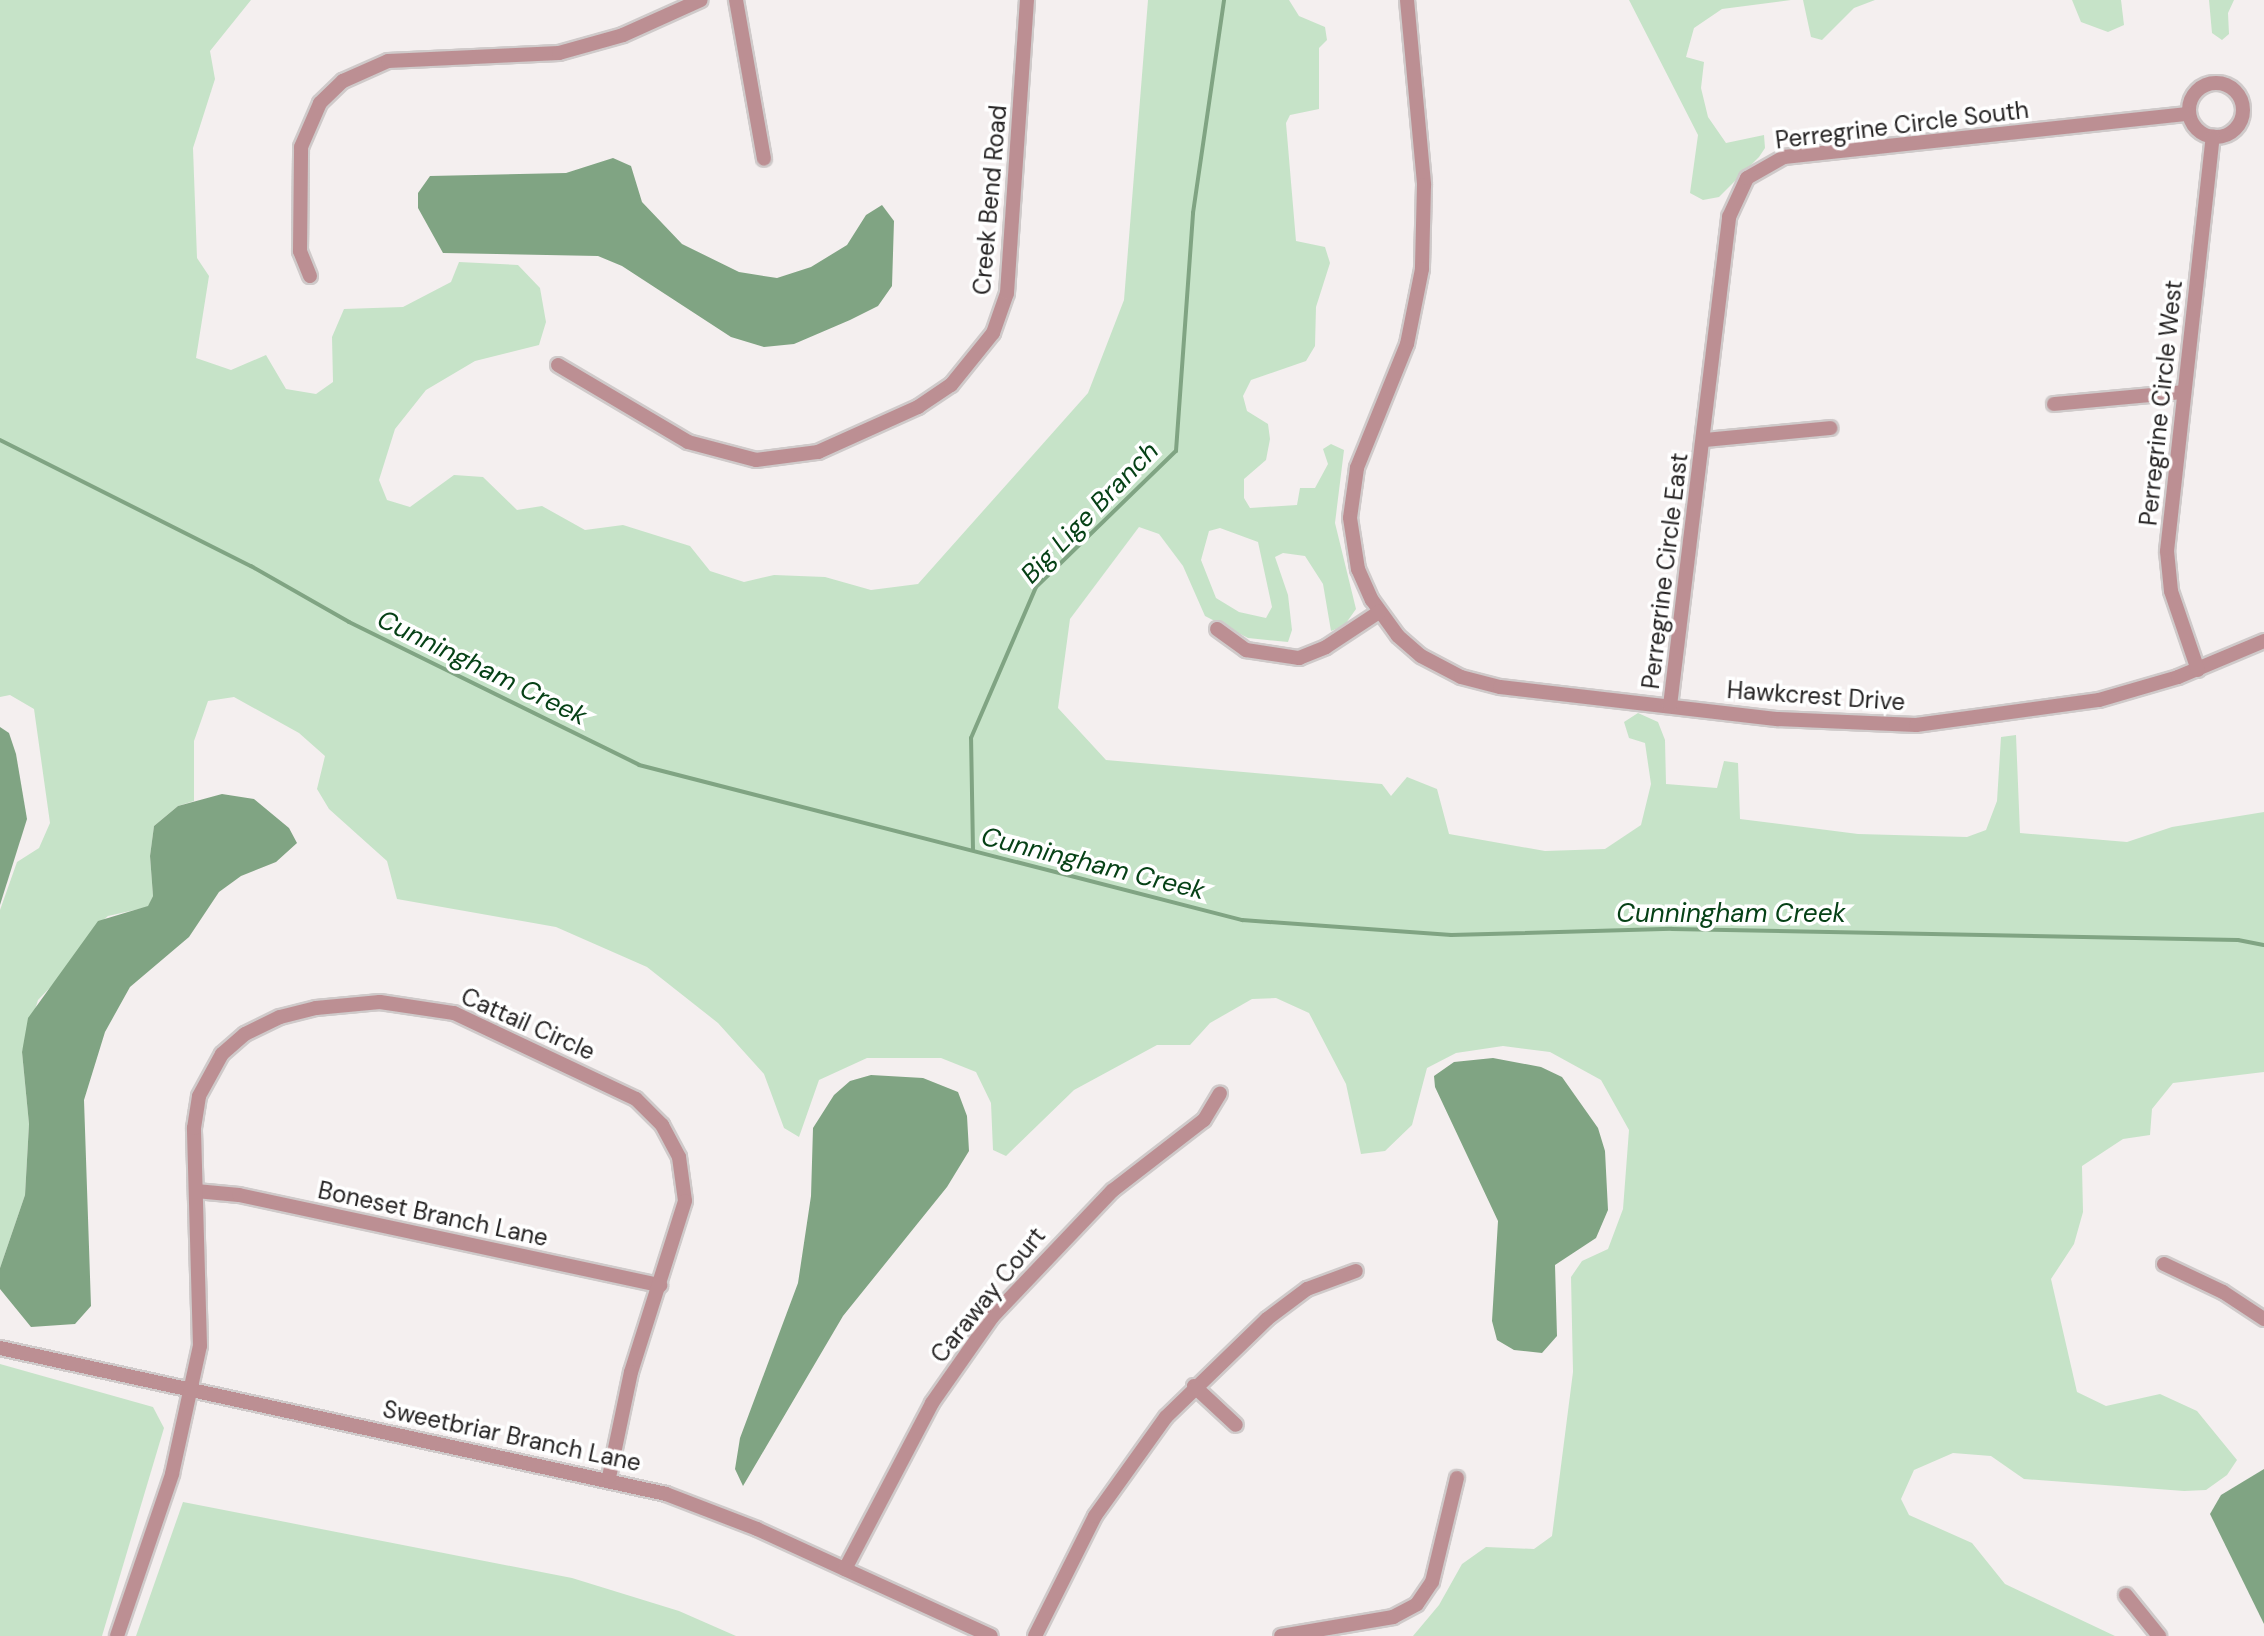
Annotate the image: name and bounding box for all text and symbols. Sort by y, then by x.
street label: Perregrine Circle South [1774,95,2030,155]
street label: Creek Bend Road [967,104,1013,296]
street label: Perregrine Circle West [2134,279,2188,527]
water label: Big Lige Branch [1015,436,1165,590]
street label: Perregrine Circle East [1636,451,1694,691]
water label: Cunningham Creek [372,604,592,732]
street label: Hawkcrest Drive [1726,675,1906,717]
water label: Cunningham Creek [978,821,1208,907]
water label: Cunningham Creek [1616,898,1846,930]
street label: Cattail Circle [457,982,599,1066]
street label: Boneset Branch Lane [315,1176,551,1252]
street label: Caraway Court [925,1222,1051,1368]
street label: Sweetbriar Branch Lane [380,1395,644,1477]

